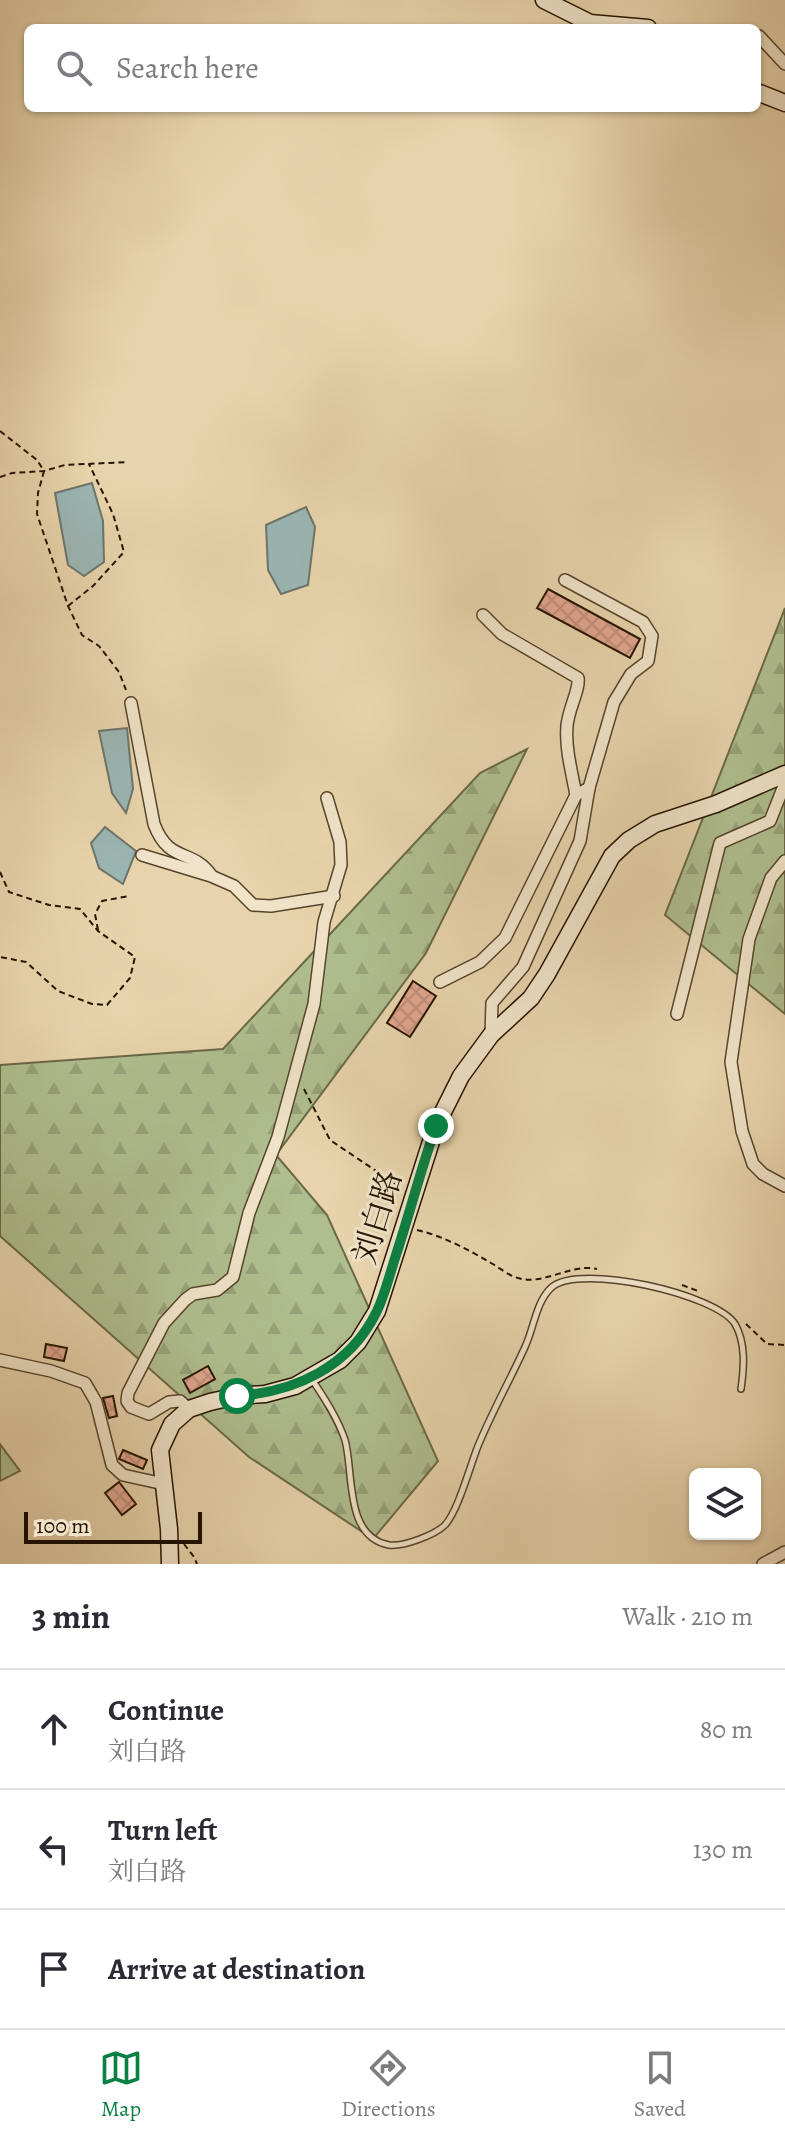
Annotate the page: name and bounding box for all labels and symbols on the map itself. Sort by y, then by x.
route end [418,1108,454,1144]
street label: 刘白路 [342,1165,412,1269]
route start [219,1378,255,1414]
scale bar [24,1508,202,1544]

